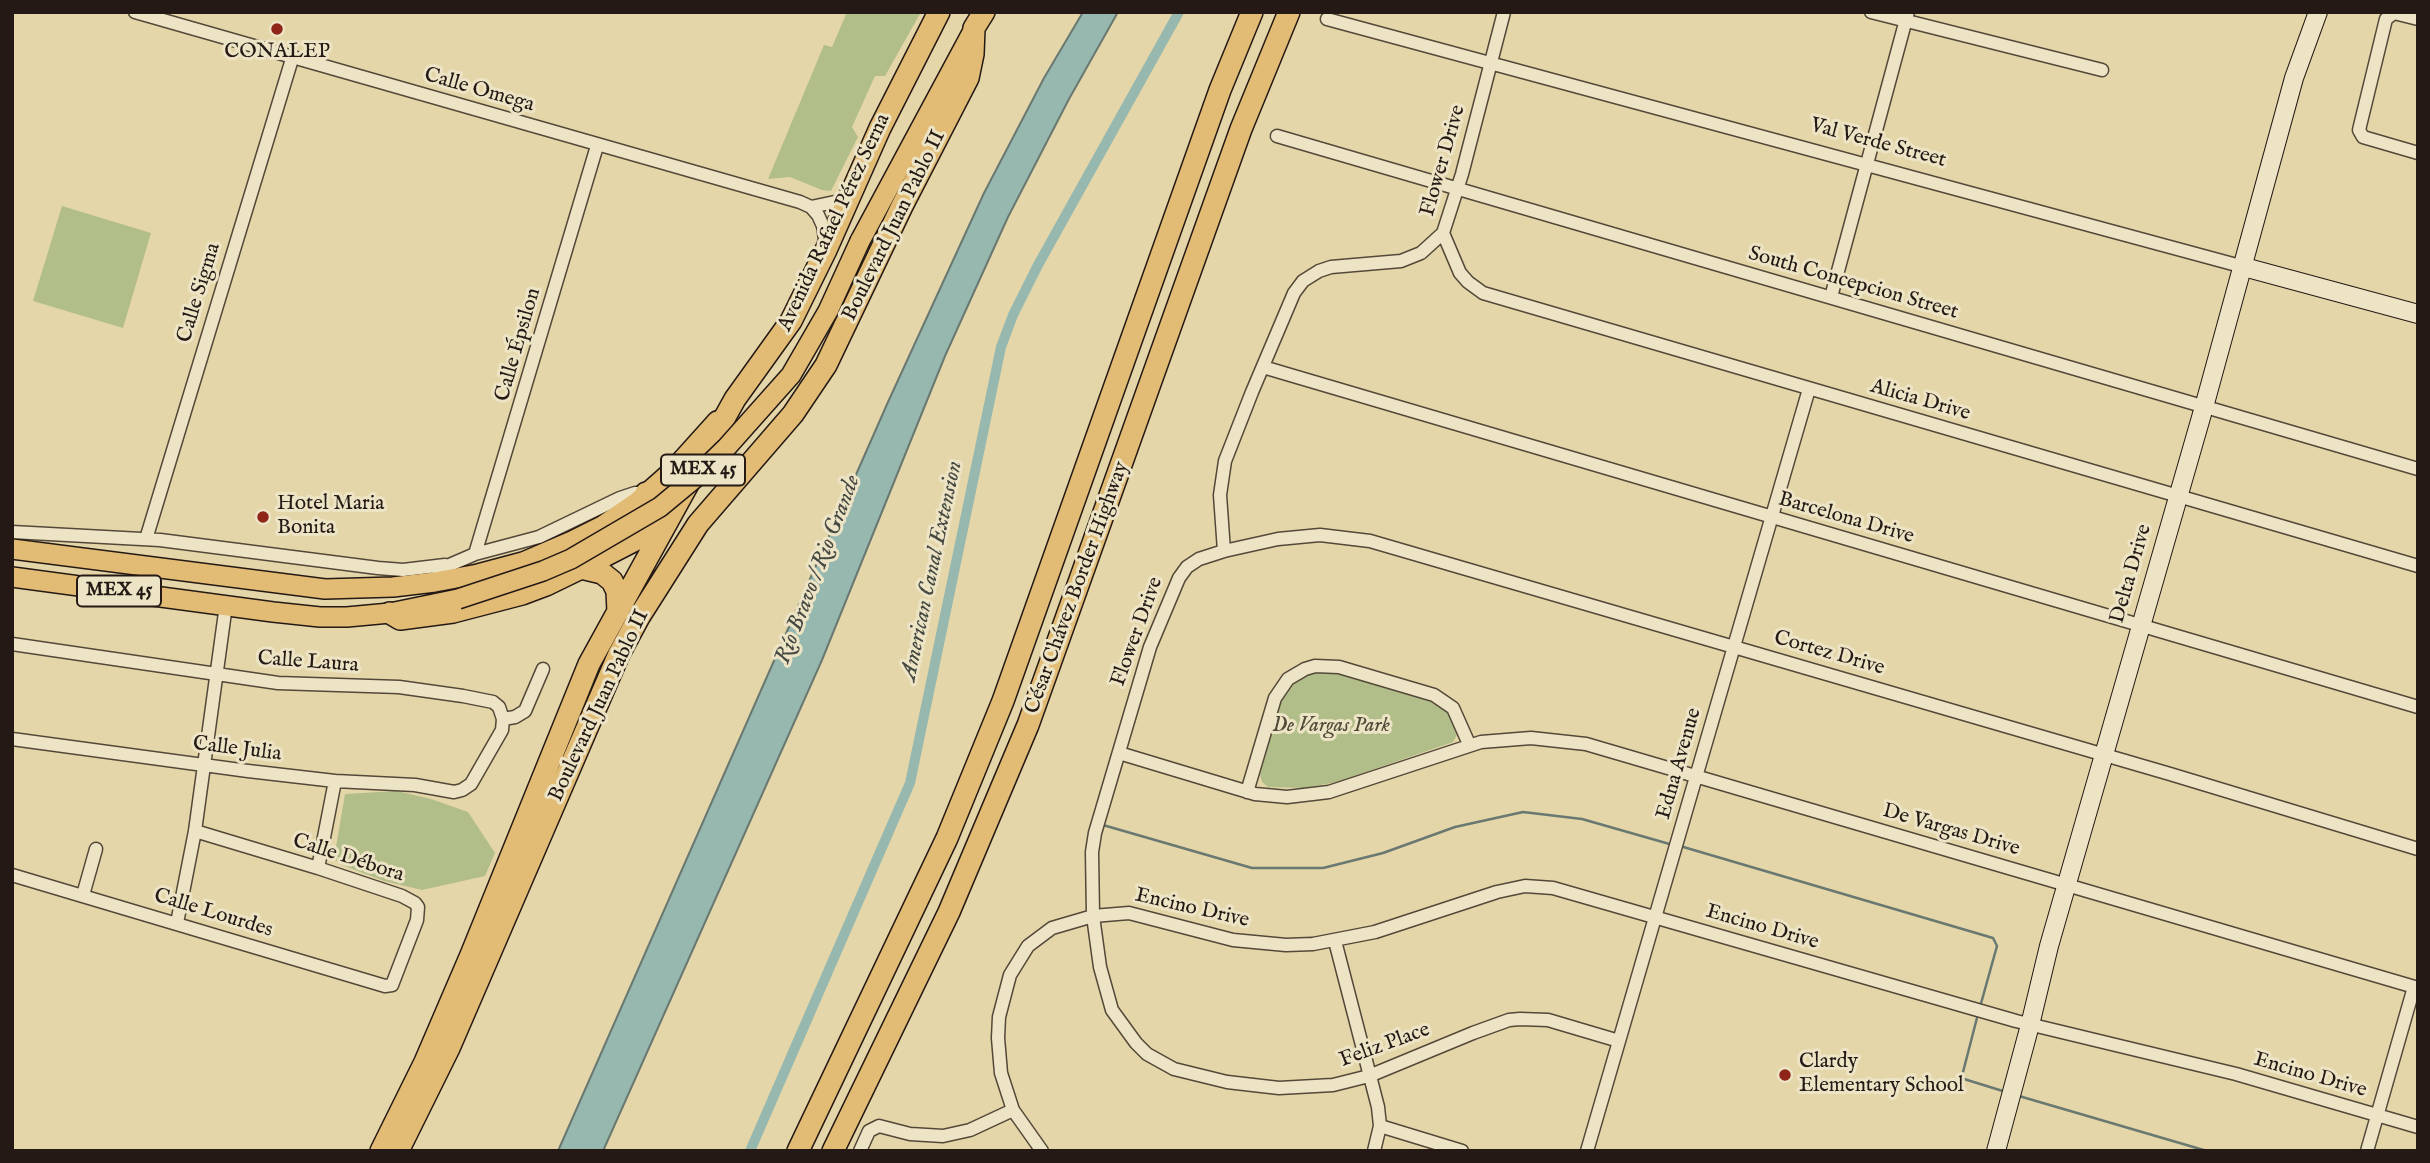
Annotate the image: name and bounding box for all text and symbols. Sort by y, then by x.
marker: CONALEP [269,21,285,37]
place label: CONALEP [224,40,330,66]
street label: Calle Omega [421,63,537,119]
street label: Flower Drive [1416,102,1472,220]
street label: Avenida Rafael Pérez Serna [773,110,897,336]
street label: Val Verde Street [1807,114,1949,174]
street label: Boulevard Juan Pablo II [838,127,952,325]
street label: Calle Sigma [173,240,227,346]
street label: South Concepcion Street [1745,242,1961,326]
street label: Calle Épsilon [491,285,547,405]
street label: Alicia Drive [1867,375,1973,427]
road number: MEX 45 [661,454,745,485]
street label: César Chávez Border Highway [1021,458,1135,718]
water label: American Canal Extension [896,459,970,683]
water label: Río Bravo / Rio Grande [770,472,868,668]
street label: Barcelona Drive [1775,488,1917,550]
place label: Hotel Maria Bonita [277,492,384,542]
marker: Hotel Maria Bonita [255,509,271,525]
street label: Delta Drive [2106,521,2158,627]
street label: Flower Drive [1107,574,1169,690]
road number: MEX 45 [77,576,161,606]
street label: Boulevard Juan Pablo II [544,606,656,806]
street label: Cortez Drive [1771,626,1887,682]
street label: Calle Laura [257,647,359,679]
street label: Edna Avenue [1652,705,1708,823]
park label: De Vargas Park [1272,714,1390,740]
street label: Calle Julia [191,732,283,768]
street label: De Vargas Drive [1879,799,2023,863]
street label: Calle Débora [289,829,407,889]
street label: Calle Lourdes [151,884,275,944]
street label: Encino Drive [1132,884,1252,934]
street label: Encino Drive [1703,900,1821,956]
street label: Feliz Place [1336,1018,1434,1074]
street label: Encino Drive [2251,1048,2369,1104]
place label: Clardy Elementary School [1799,1050,1964,1100]
marker: Clardy Elementary School [1777,1067,1793,1083]

